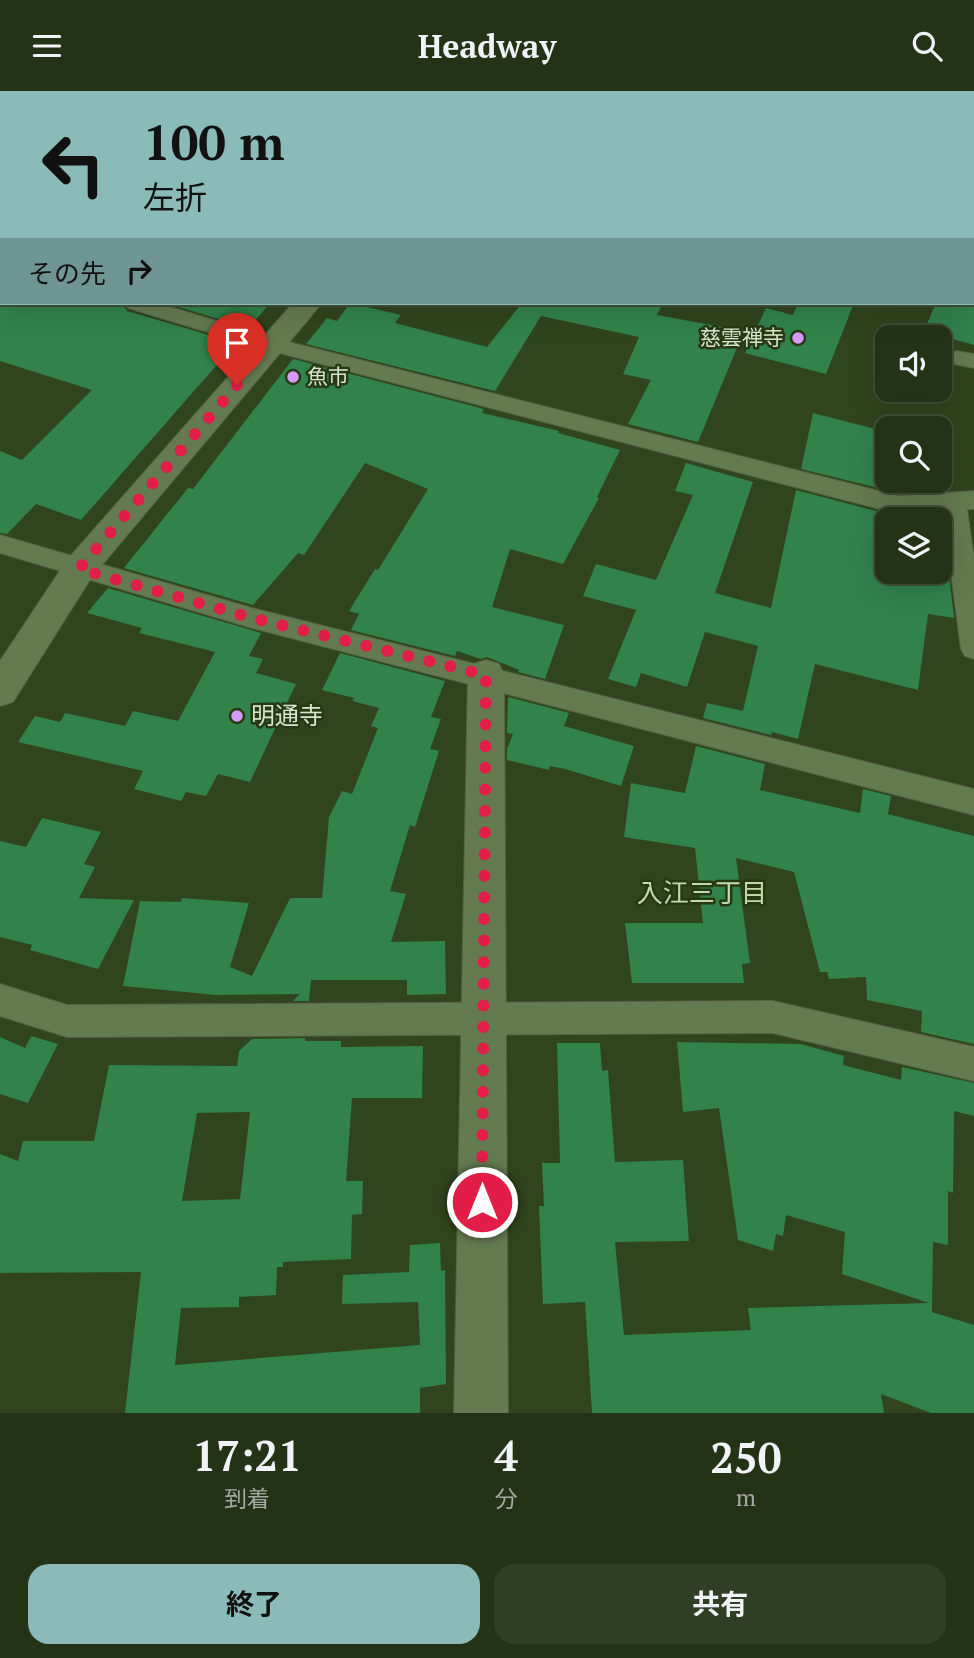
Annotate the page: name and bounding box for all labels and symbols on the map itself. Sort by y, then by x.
pin [207,313,267,385]
place label: 慈雲禅寺 [700,323,784,351]
marker: 慈雲禅寺 [790,330,806,346]
place label: 魚市 [307,362,349,390]
marker: 魚市 [285,369,301,385]
place label: 明通寺 [251,699,323,731]
marker: 明通寺 [229,708,245,724]
district label: 入江三丁目 [637,875,767,909]
position arrow [445,1165,519,1239]

